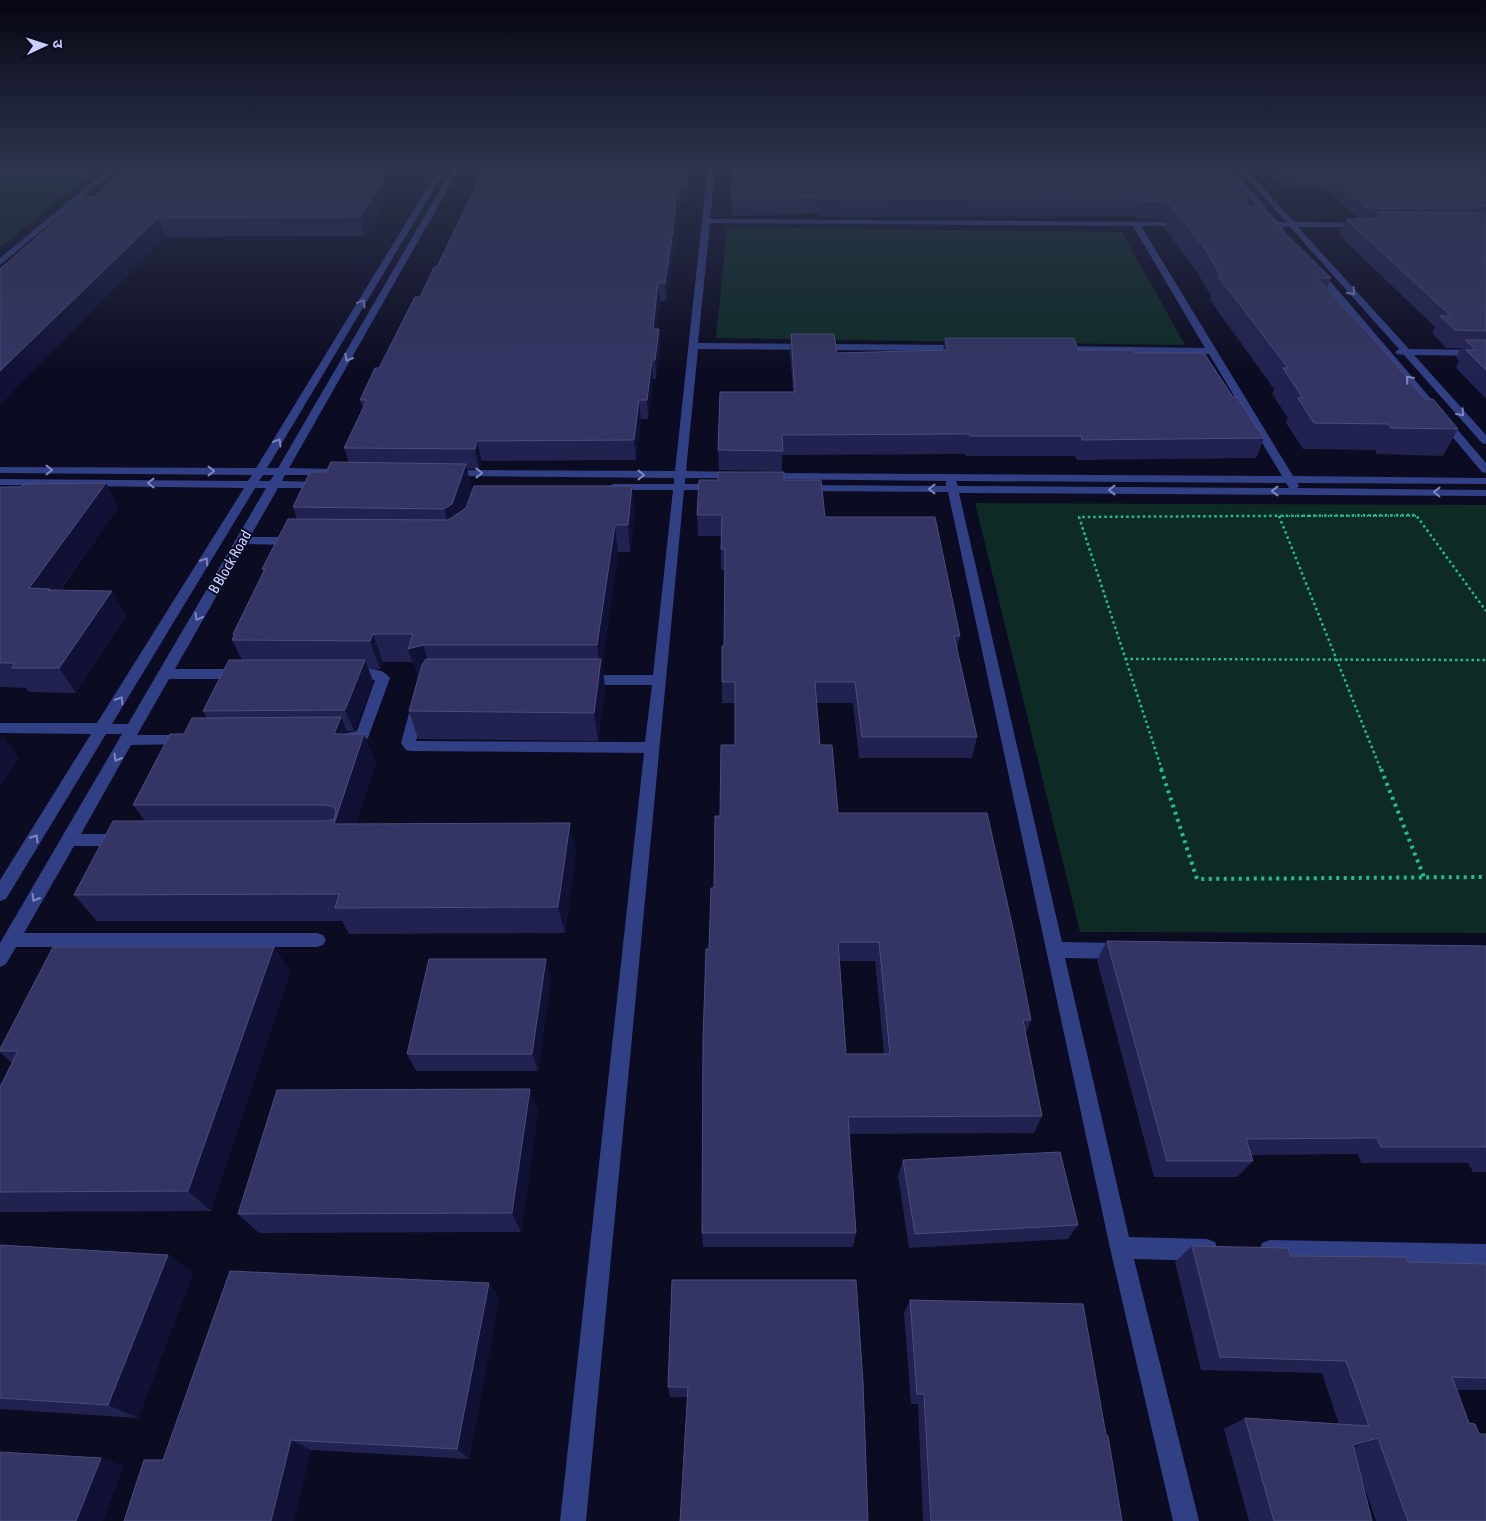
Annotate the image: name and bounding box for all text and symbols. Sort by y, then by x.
north arrow [20,20,70,70]
text: उ [50,39,66,50]
one-way arrow [1346,286,1355,295]
one-way arrow [355,300,365,309]
one-way arrow [344,353,354,362]
one-way arrow [1405,376,1414,385]
one-way arrow [1455,407,1464,416]
one-way arrow [271,439,281,448]
one-way arrow [45,465,53,475]
one-way arrow [208,466,215,476]
one-way arrow [475,468,483,479]
one-way arrow [638,470,645,480]
one-way arrow [147,478,154,488]
one-way arrow [928,484,936,494]
one-way arrow [1108,485,1116,495]
one-way arrow [1271,486,1278,496]
one-way arrow [1433,487,1441,497]
street label: B Block Road [205,527,254,596]
one-way arrow [199,558,209,567]
one-way arrow [195,612,205,621]
one-way arrow [114,696,124,705]
one-way arrow [113,752,123,761]
one-way arrow [28,834,38,843]
one-way arrow [32,893,42,902]

